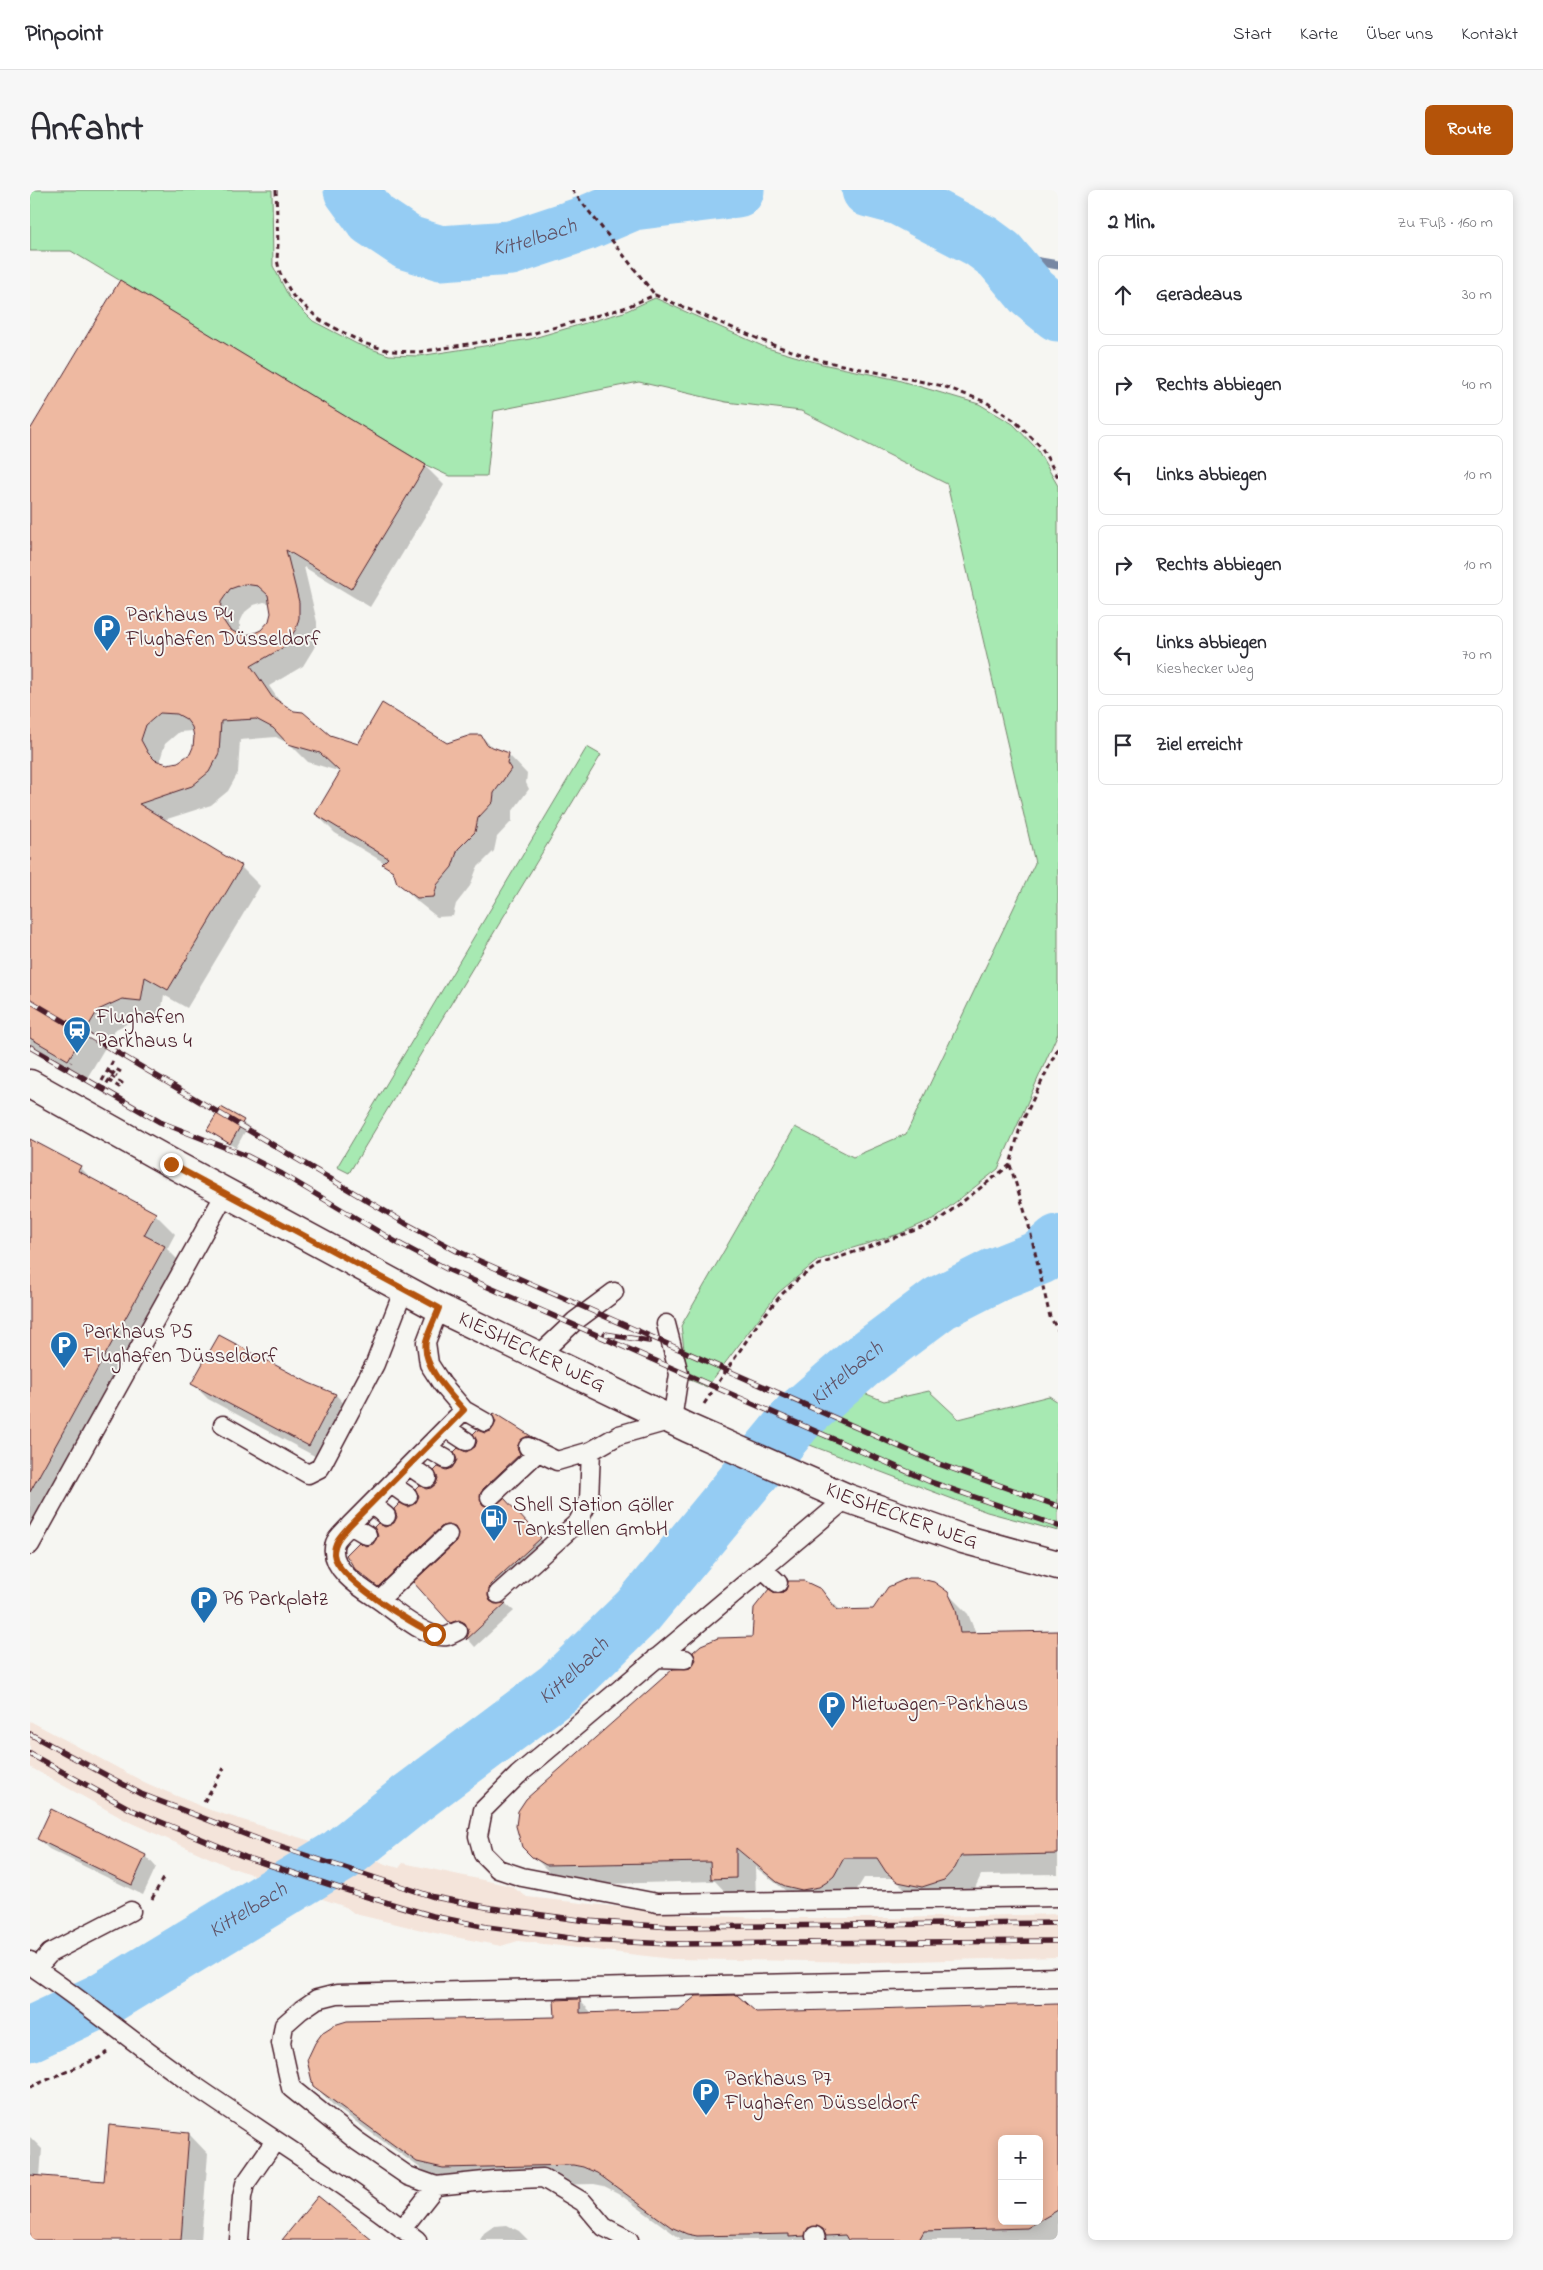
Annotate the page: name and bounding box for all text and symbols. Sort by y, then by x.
text: Pinpoint [25,17,103,52]
text: Start [1233,22,1272,48]
text: Karte [1300,22,1338,48]
text: Über uns [1366,22,1433,48]
text: Kontakt [1461,22,1518,48]
text: Anfahrt [30,105,143,156]
button: Route [1425,105,1513,155]
text: 2 Min. [1108,208,1155,238]
water label: Kittelbach [492,211,582,265]
text: Zu Fuß · 160 m [1397,211,1493,235]
icon: ahead [1109,281,1137,309]
text: Geradeaus [1156,282,1243,309]
text: 30 m [1462,283,1492,307]
icon: right [1109,371,1137,399]
text: Rechts abbiegen [1156,372,1281,399]
text: 40 m [1462,373,1492,397]
icon: left [1109,461,1137,489]
text: Links abbiegen [1156,462,1267,489]
text: 10 m [1464,463,1492,487]
icon: right [1109,551,1137,579]
text: Rechts abbiegen [1156,552,1281,579]
text: 10 m [1464,553,1492,577]
place label: Parkhaus P4 Flughafen Düsseldorf [125,601,321,657]
parking icon: Parkhaus P4 Flughafen Düsseldorf [92,613,122,652]
text: Links abbiegen [1156,630,1267,657]
icon: left [1109,641,1137,669]
text: 70 m [1462,643,1492,667]
text: Kieshecker Weg [1156,657,1254,681]
icon: arrive [1109,731,1137,759]
text: Ziel erreicht [1156,732,1243,759]
place label: Flughafen Parkhaus 4 [95,1003,192,1057]
station icon: Flughafen Parkhaus 4 [62,1015,92,1054]
route end [160,1153,183,1176]
street label: KIESHECKER WEG [453,1304,610,1401]
place label: Parkhaus P5 Flughafen Düsseldorf [82,1318,278,1374]
parking icon: Parkhaus P5 Flughafen Düsseldorf [49,1330,79,1369]
water label: Kittelbach [804,1334,891,1415]
street label: KIESHECKER WEG [820,1475,981,1557]
place label: Shell Station Göller Tankstellen GmbH [513,1491,674,1545]
fuel station icon: Shell Station Göller Tankstellen GmbH [479,1503,509,1542]
parking icon: P6 Parkplatz [189,1585,219,1624]
place label: P6 Parkplatz [223,1585,328,1615]
route start [423,1623,446,1646]
water label: Kittelbach [532,1630,618,1714]
parking icon: Mietwagen-Parkhaus [817,1690,847,1729]
place label: Mietwagen-Parkhaus [851,1690,1028,1722]
water label: Kittelbach [203,1875,294,1947]
place label: Parkhaus P7 Flughafen Düsseldorf [724,2065,920,2121]
parking icon: Parkhaus P7 Flughafen Düsseldorf [691,2077,721,2116]
map controls [998,2135,1043,2225]
button: + [998,2135,1043,2180]
button: − [998,2180,1043,2225]

